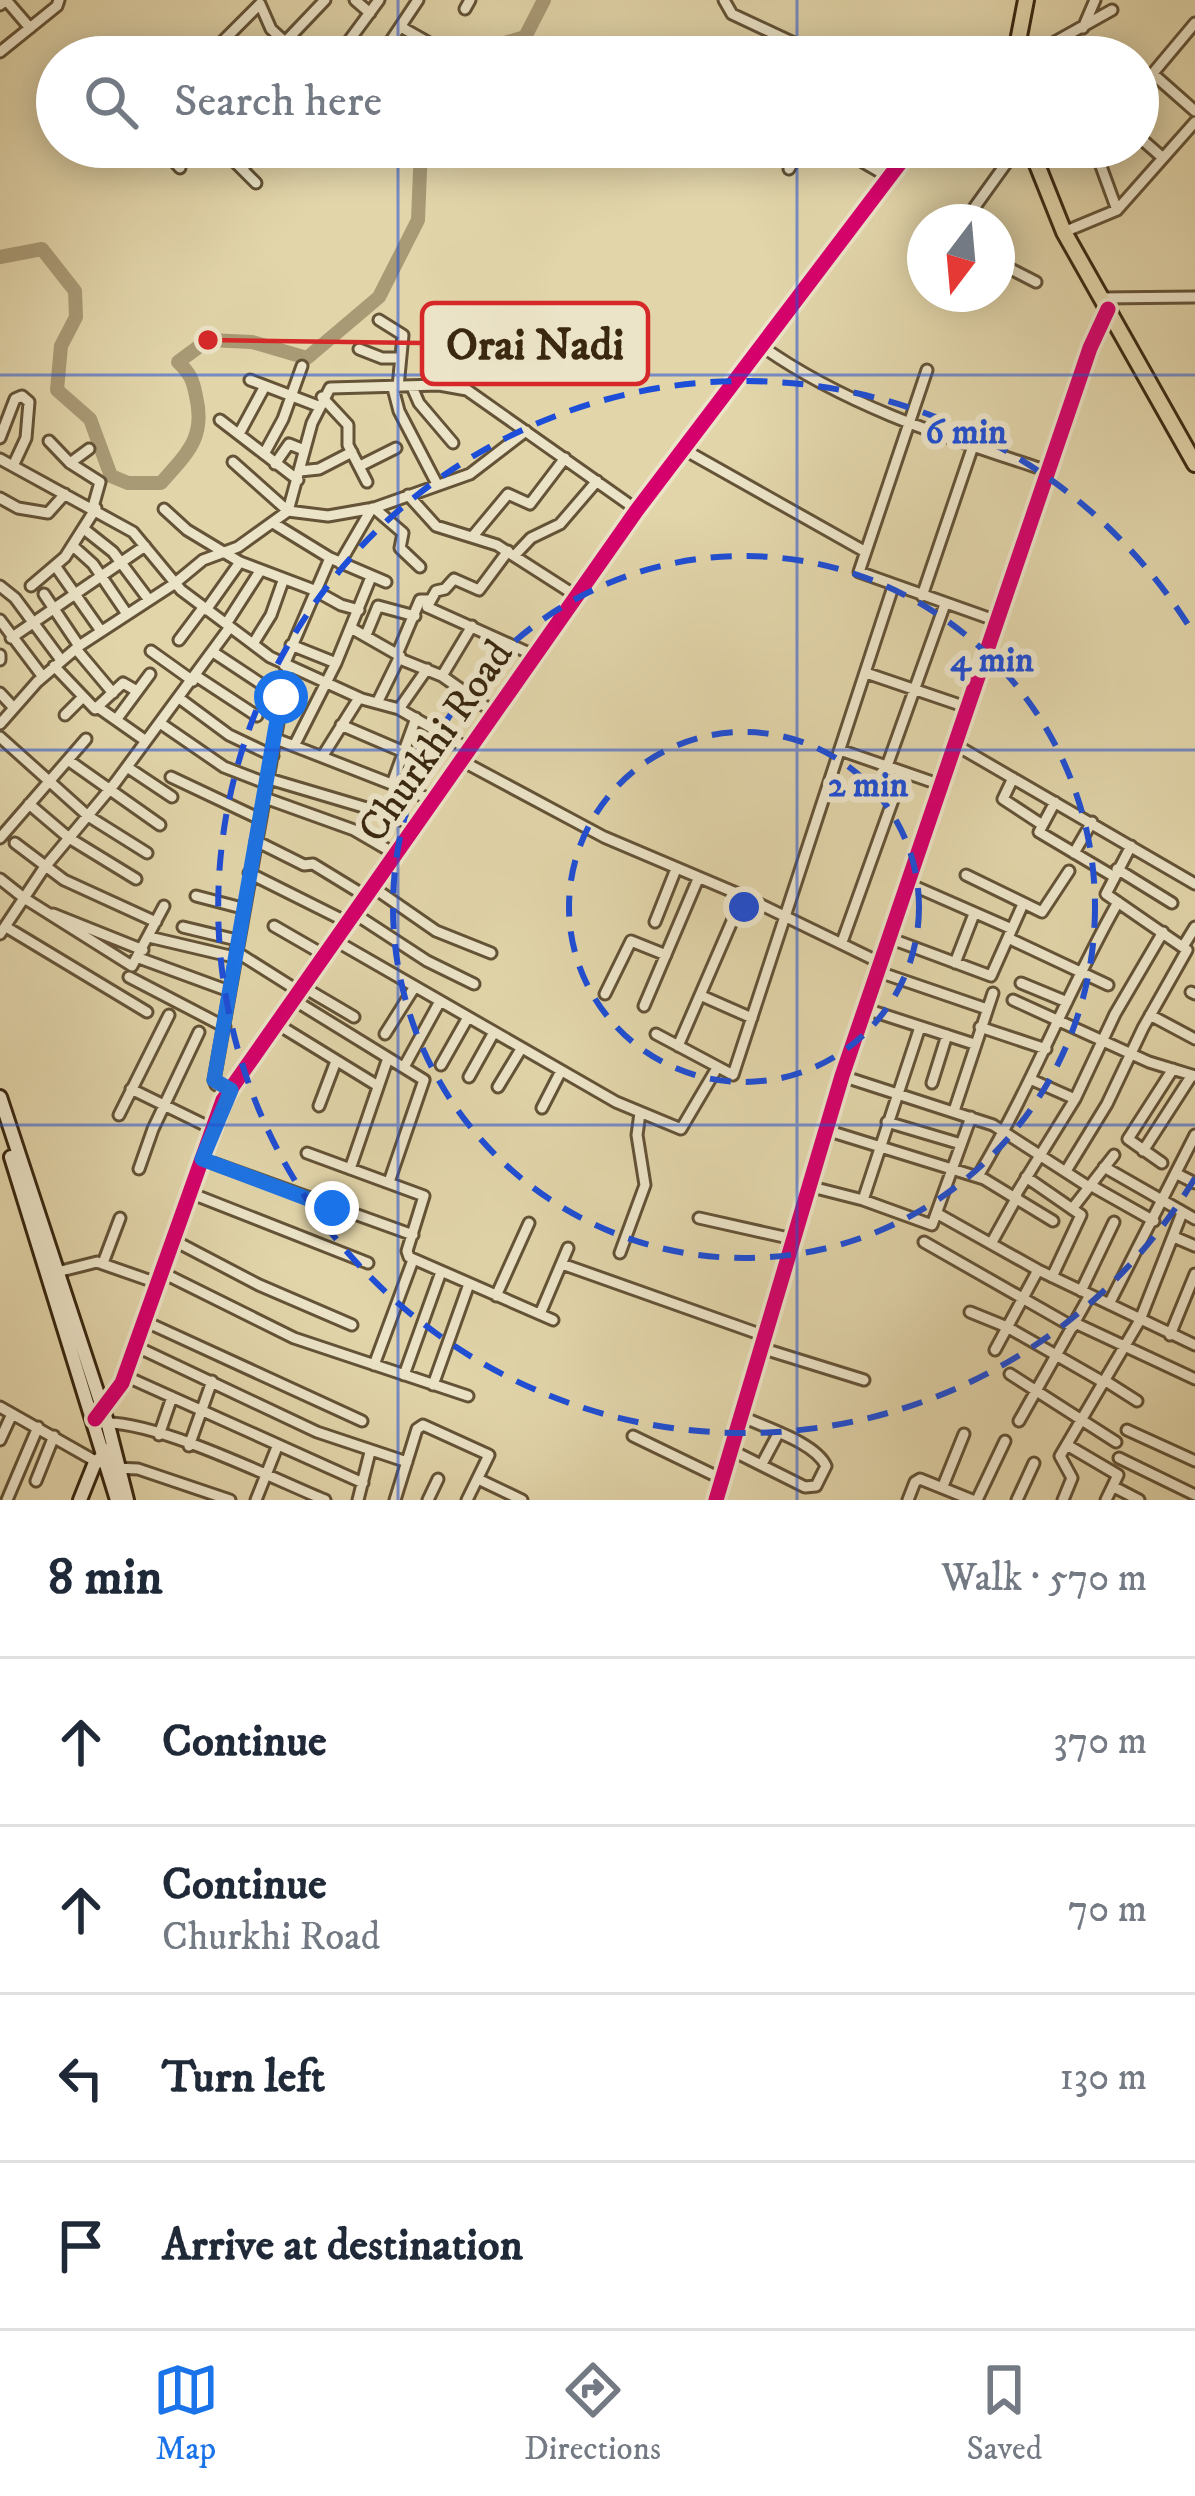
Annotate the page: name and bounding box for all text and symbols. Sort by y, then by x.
search box [36,36,1159,168]
icon: search [78,69,144,135]
text: Search here [174,74,382,130]
north arrow [907,204,1015,312]
callout: Orai Nadi [422,303,648,384]
text: Orai Nadi [446,318,624,374]
text: 6 min [925,410,1007,455]
street label: Churkhi Road [348,630,525,853]
text: 4 min [950,638,1034,683]
route start [254,670,308,724]
text: 2 min [828,763,908,808]
centre of rings [723,886,765,928]
route end [305,1181,359,1235]
text: 8 min [48,1546,163,1610]
text: Walk · 570 m [941,1554,1147,1603]
icon: ahead [48,1709,114,1775]
text: Continue [162,1714,327,1770]
text: 370 m [1053,1717,1147,1766]
text: Continue [162,1857,327,1913]
icon: ahead [48,1877,114,1943]
text: 70 m [1068,1885,1147,1934]
text: Churkhi Road [162,1913,380,1962]
icon: left [48,2045,114,2111]
text: Turn left [162,2050,325,2106]
text: 130 m [1059,2053,1147,2102]
icon: arrive [48,2213,114,2279]
text: Arrive at destination [162,2218,523,2274]
tab: Map [153,2357,219,2470]
tab: Directions [524,2357,661,2470]
tab: Saved [966,2357,1042,2470]

